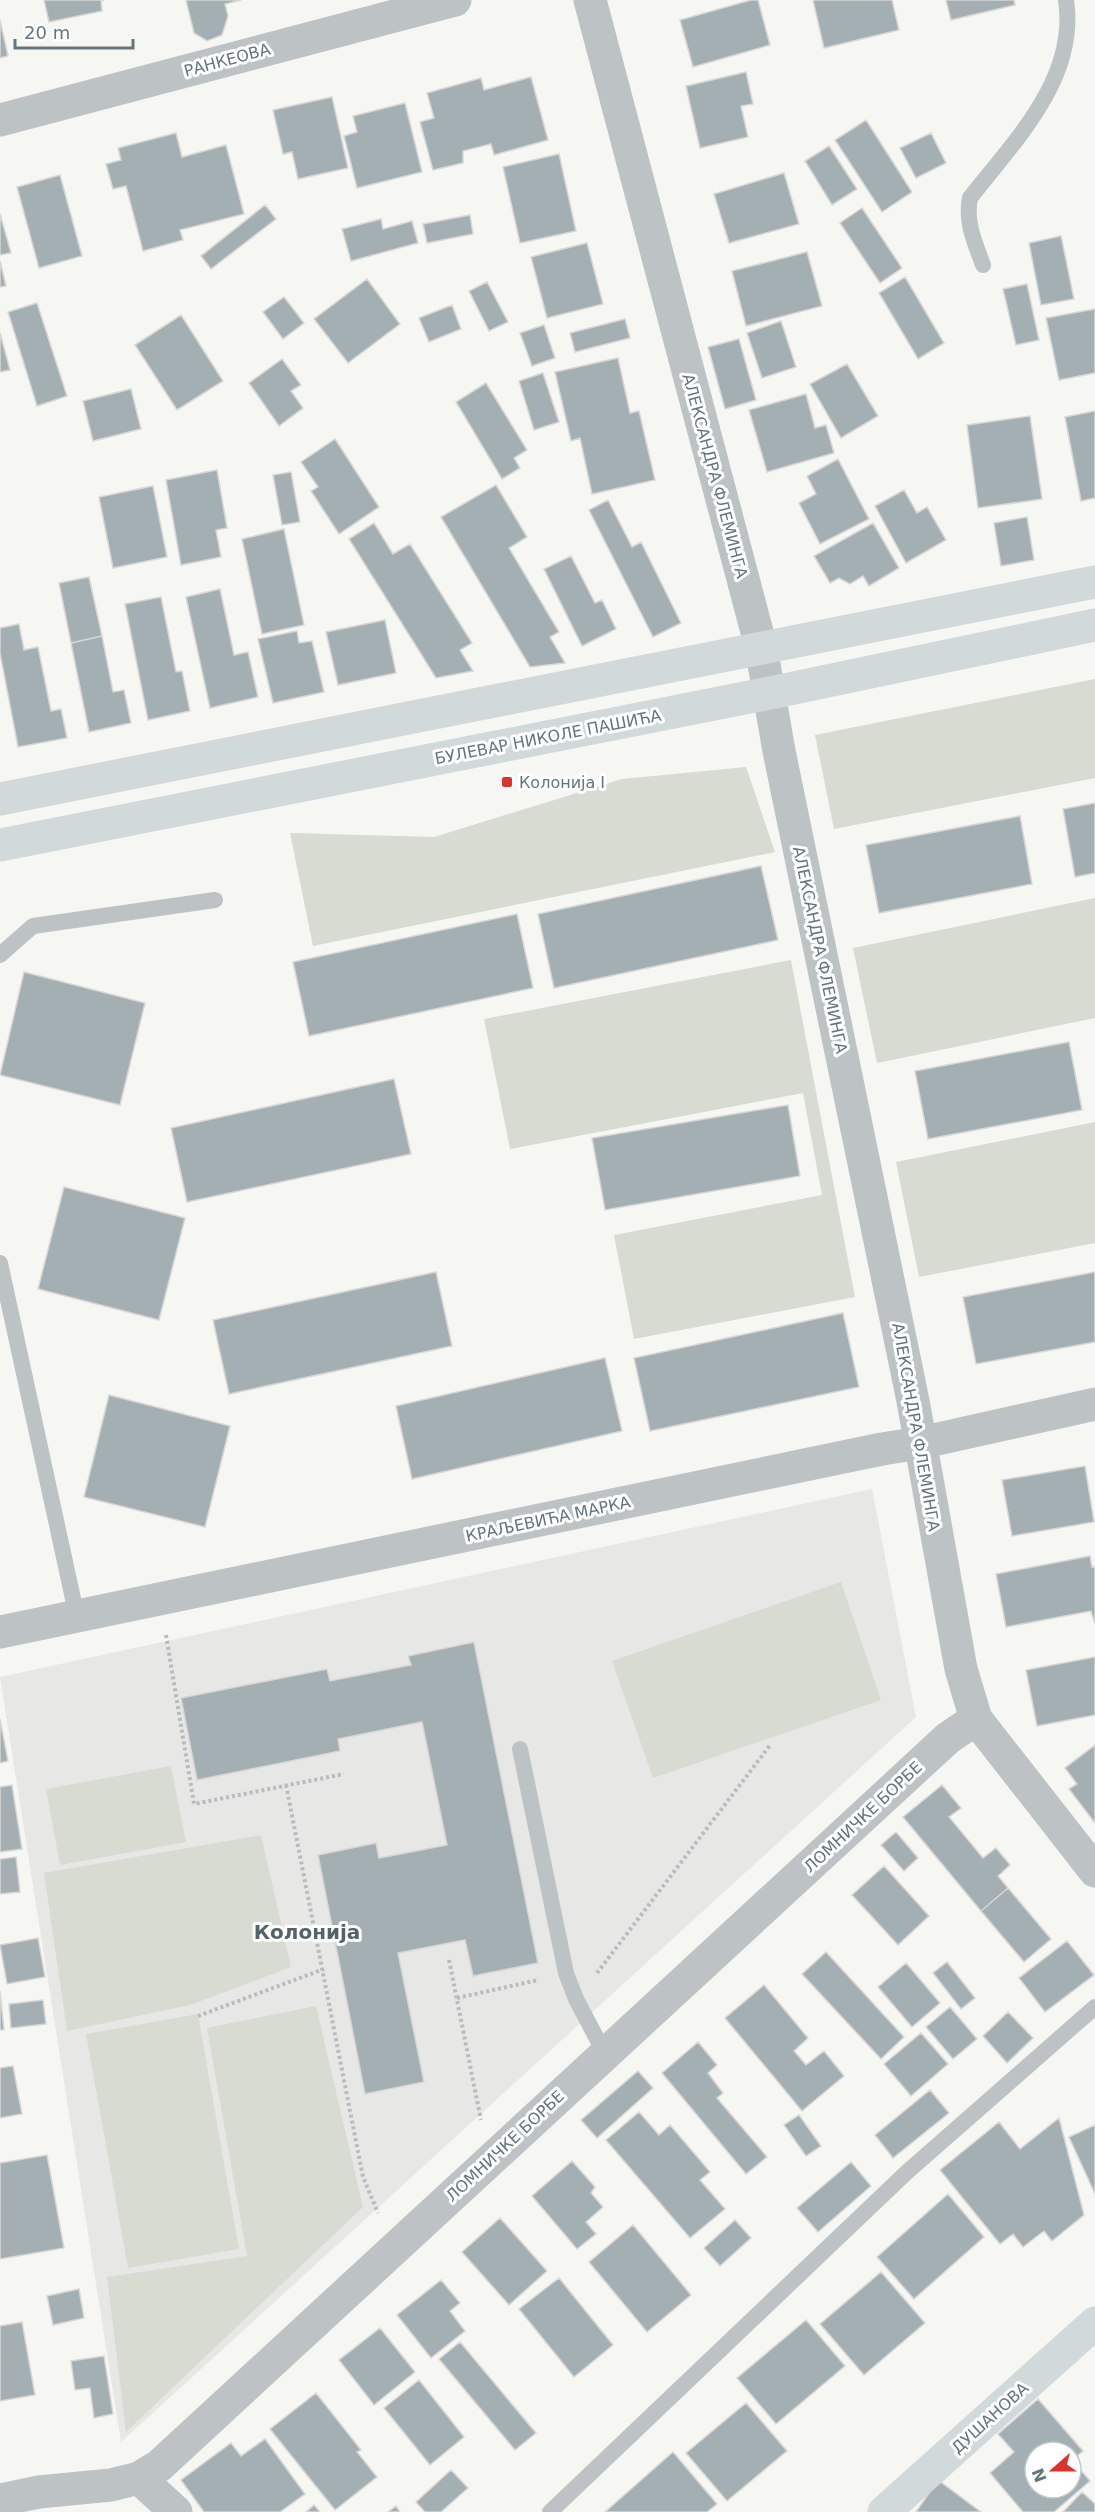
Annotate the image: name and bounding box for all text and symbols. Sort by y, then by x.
scale bar [15,12,134,50]
text: 20 m [24,22,70,43]
street label: РАНКЕОВА [182,39,272,81]
street label: АЛЕКСАНДРА ФЛЕМИНГА [678,372,752,581]
street label: БУЛЕВАР НИКОЛЕ ПАШИЋА [433,706,663,768]
place label: Колонија I [519,773,605,792]
marker: Колонија I [500,775,514,789]
street label: АЛЕКСАНДРА ФЛЕМИНГА [789,845,851,1055]
street label: АЛЕКСАНДРА ФЛЕМИНГА [888,1321,944,1533]
street label: КРАЉЕВИЋА МАРКА [464,1492,632,1546]
street label: ЛОМНИЧКЕ БОРБЕ [800,1757,926,1877]
district label: Колонија [254,1920,360,1944]
street label: ЛОМНИЧКЕ БОРБЕ [442,2086,568,2206]
street label: ДУШАНОВА [948,2379,1032,2457]
north arrow [1023,2440,1083,2500]
text: N [1028,2466,1051,2485]

